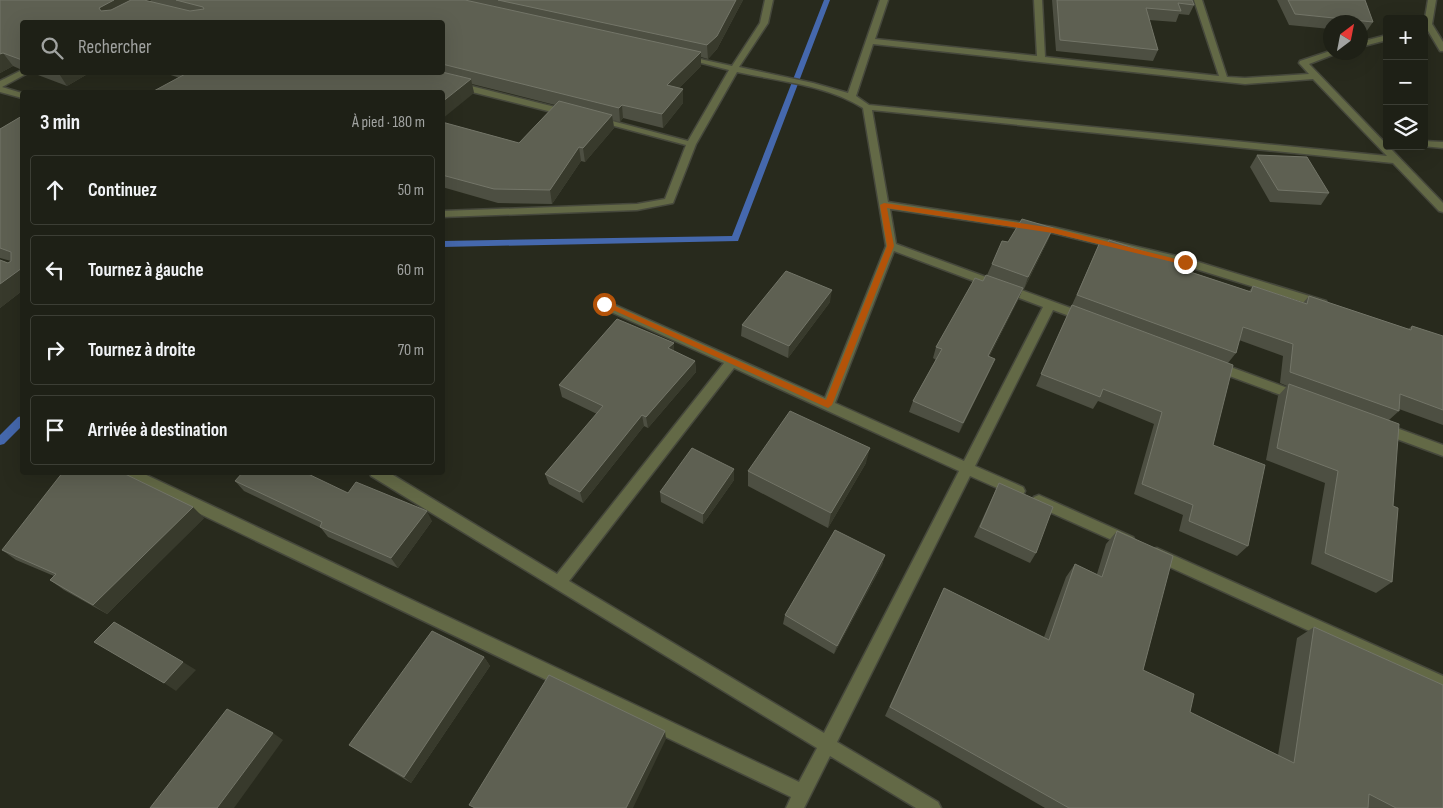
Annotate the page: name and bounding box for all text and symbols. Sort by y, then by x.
north arrow [1323,15,1368,60]
map controls [1383,15,1428,150]
button: + [1383,15,1428,60]
search box [20,20,445,75]
icon: search [38,34,66,62]
text: Rechercher [78,36,152,59]
button: − [1383,60,1428,105]
button: layers [1383,105,1428,150]
text: 3 min [40,110,80,135]
text: À pied · 180 m [352,113,425,132]
icon: ahead [41,176,69,204]
text: Continuez [88,179,157,202]
text: 50 m [398,181,424,200]
route end [1174,251,1197,274]
icon: left [41,256,69,284]
text: Tournez à gauche [88,259,204,282]
text: 60 m [397,261,424,280]
route start [593,293,616,316]
icon: right [41,336,69,364]
text: Tournez à droite [88,339,196,362]
text: 70 m [398,341,424,360]
icon: arrive [41,416,69,444]
text: Arrivée à destination [88,419,228,442]

